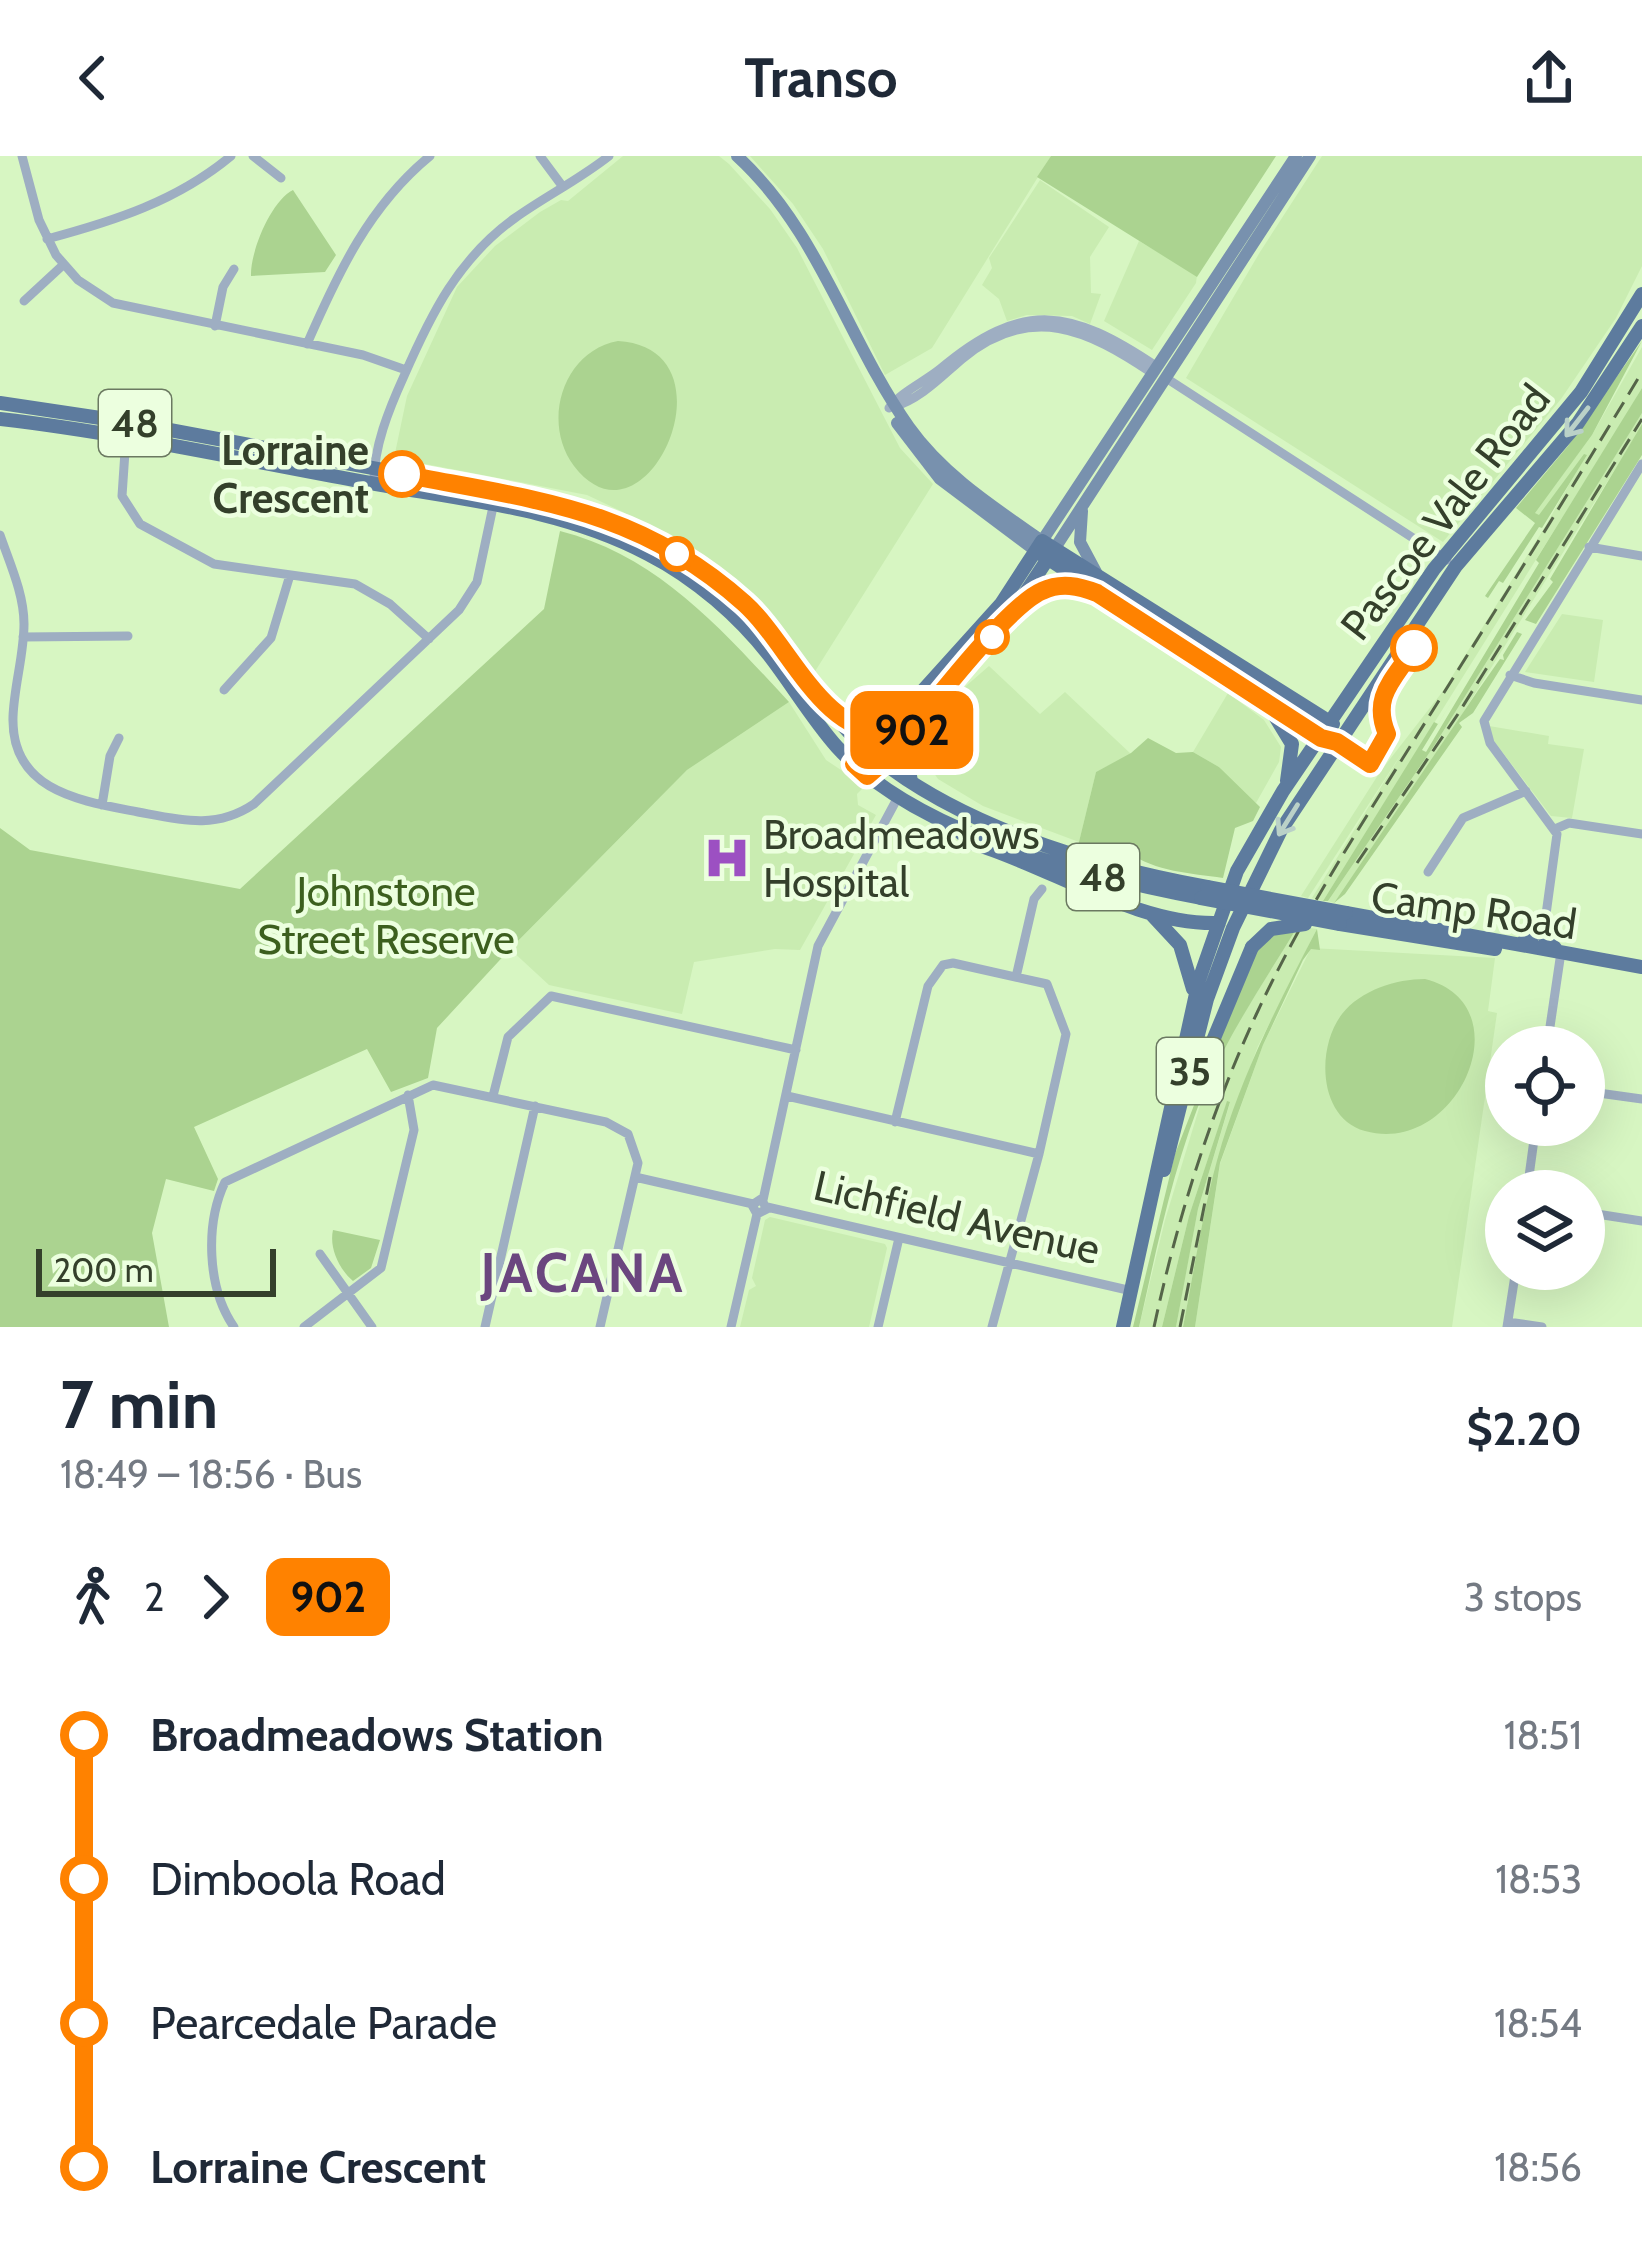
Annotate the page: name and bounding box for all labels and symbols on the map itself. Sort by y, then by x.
street label: Pascoe Vale Road [1329,374,1561,650]
road number: 48 [99,390,171,456]
one-way arrow [1564,405,1591,437]
place label: Lorraine Crescent [213,424,369,524]
marker: Lorraine Crescent [380,452,424,496]
unlabelled marker [661,538,693,570]
unlabelled marker [976,621,1008,653]
unlabelled marker [1392,626,1436,670]
line badge: 902 [843,691,981,769]
one-way arrow [1276,802,1300,836]
place label: Broadmeadows Hospital [763,808,1040,908]
hospital icon: Broadmeadows Hospital [702,833,752,883]
road number: 48 [1067,844,1139,910]
park label: Johnstone Street Reserve [257,865,515,965]
street label: Camp Road [1368,870,1580,950]
road number: 35 [1157,1038,1223,1104]
street label: Lichfield Avenue [809,1159,1105,1275]
district label: JACANA [480,1240,685,1306]
scale bar [36,1243,276,1296]

